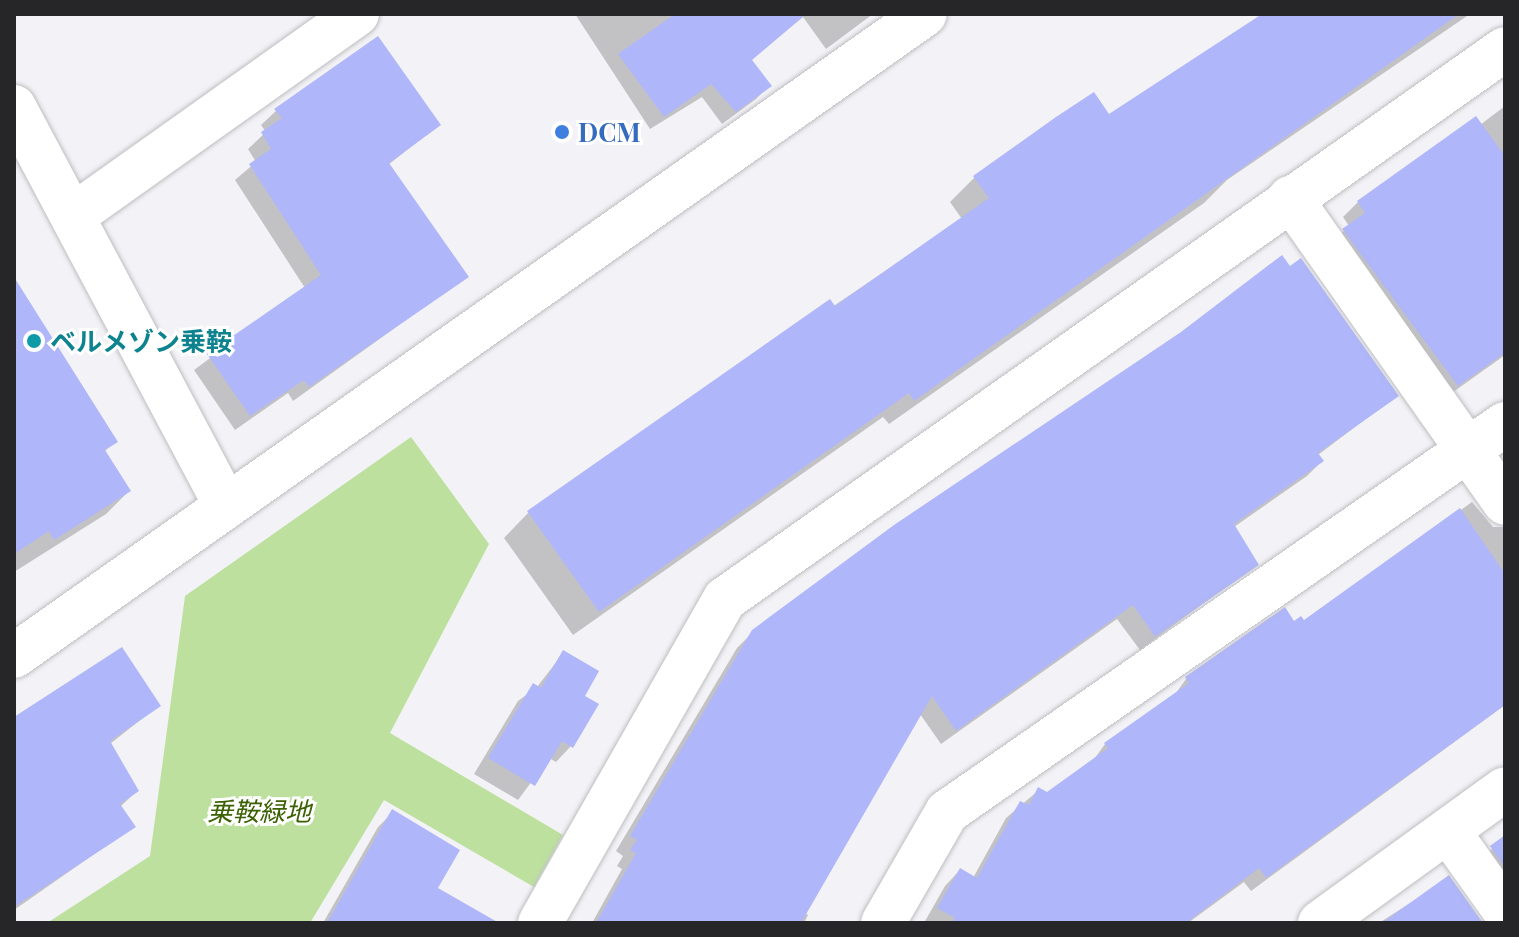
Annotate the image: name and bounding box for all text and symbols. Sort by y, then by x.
place label: DCM [578,116,641,148]
marker: DCM [553,123,571,141]
place label: ベルメゾン乗鞍 [50,325,232,357]
marker: ベルメゾン乗鞍 [25,332,43,350]
park label: 乗鞍緑地 [207,795,311,827]

